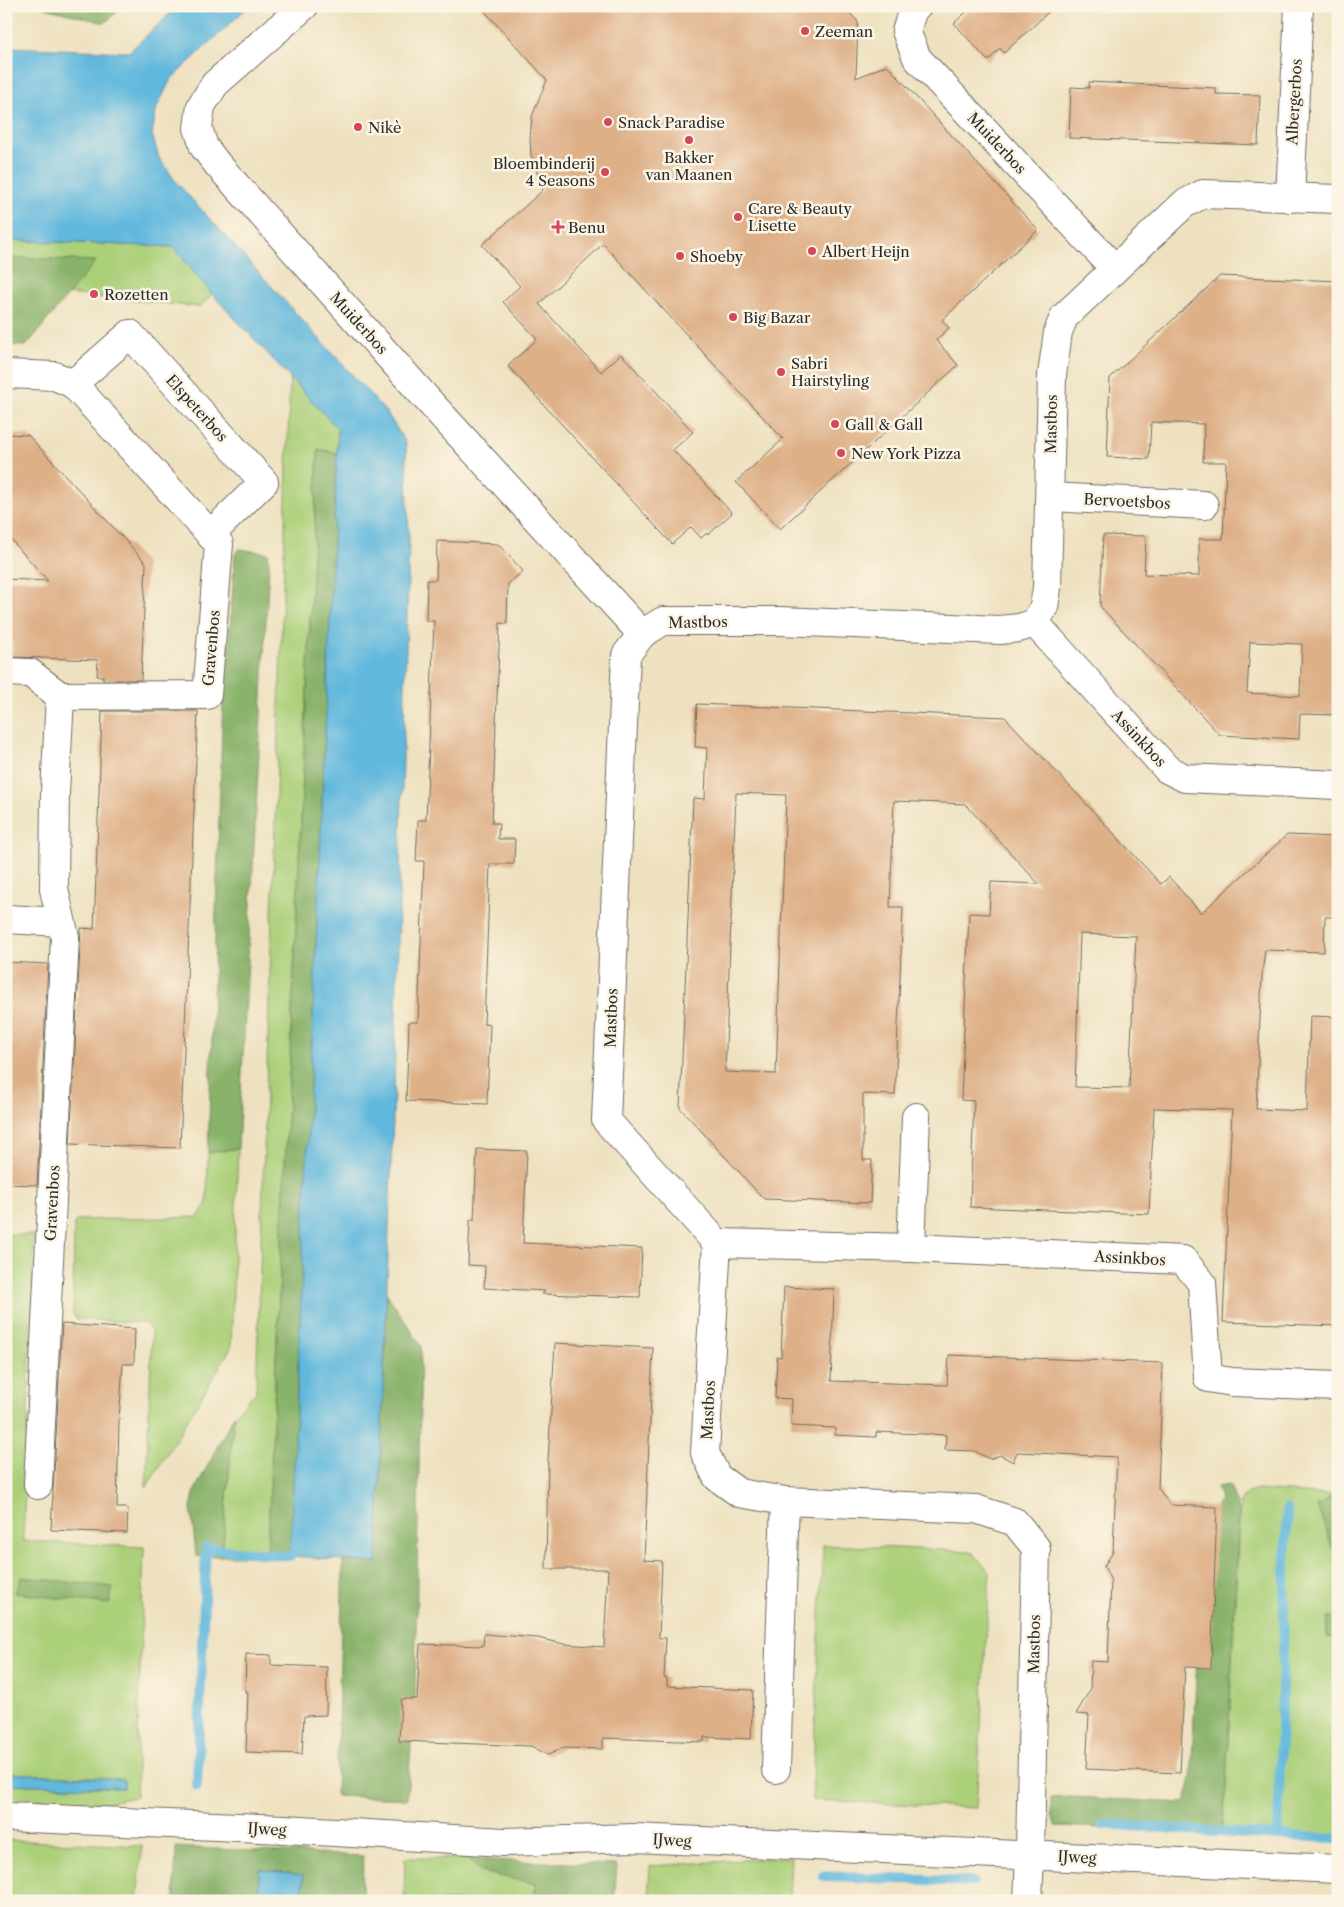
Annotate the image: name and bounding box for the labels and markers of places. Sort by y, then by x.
place label: Zeeman [815,22,874,41]
marker: Zeeman [799,25,811,37]
place label: Snack Paradise [618,113,725,132]
marker: Snack Paradise [602,116,614,128]
place label: Nikè [368,118,401,137]
marker: Nikè [352,121,364,133]
marker: Bakker van Maanen [683,134,695,146]
place label: Bakker van Maanen [644,148,733,184]
place label: Bloembinderij 4 Seasons [493,154,595,190]
marker: Bloembinderij 4 Seasons [599,166,611,178]
place label: Care & Beauty Lisette [748,199,852,235]
marker: Care & Beauty Lisette [732,211,744,223]
place label: Benu [568,218,606,237]
marker: Benu [552,221,564,233]
place label: Albert Heijn [821,242,910,261]
marker: Albert Heijn [806,245,818,257]
place label: Shoeby [690,247,744,266]
marker: Shoeby [674,250,686,262]
place label: Rozetten [104,285,169,304]
marker: Rozetten [88,288,100,300]
place label: Big Bazar [743,308,811,327]
marker: Big Bazar [727,311,739,323]
place label: Sabri Hairstyling [791,354,869,390]
marker: Sabri Hairstyling [775,366,787,378]
place label: Gall & Gall [845,415,923,434]
marker: Gall & Gall [829,418,841,430]
place label: New York Pizza [851,444,961,463]
marker: New York Pizza [835,447,847,459]

